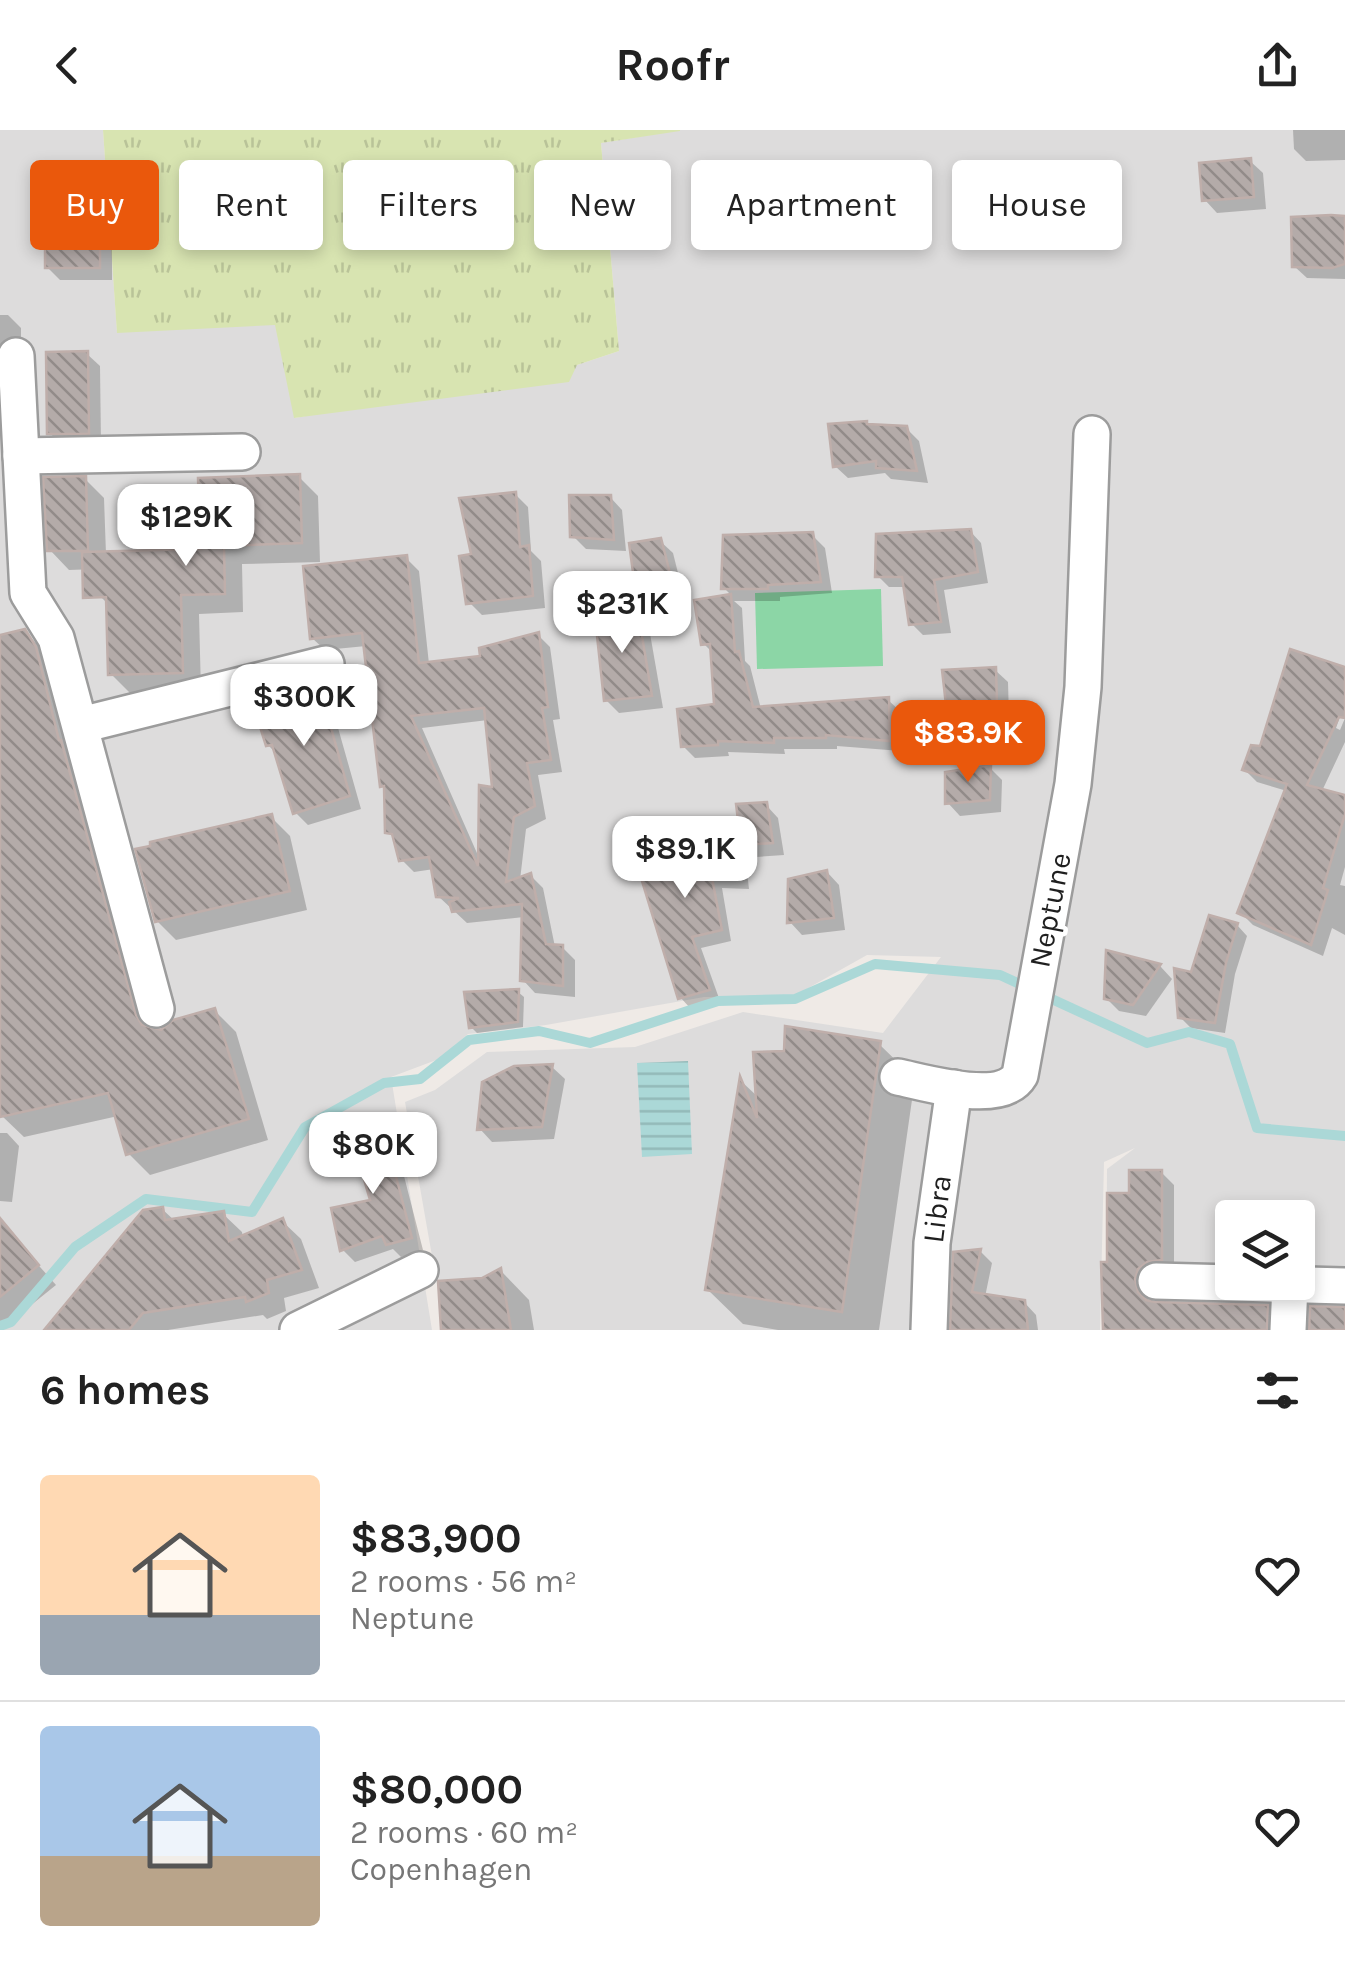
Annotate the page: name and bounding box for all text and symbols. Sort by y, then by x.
icon: back [40,38,95,93]
icon: share [1250,38,1305,93]
text: Roofr [615,39,730,91]
chip: Buy [30,160,159,250]
chip: Rent [179,160,323,250]
chip: Filters [343,160,514,250]
chip: New [534,160,671,250]
chip: Apartment [691,160,932,250]
chip: House [952,160,1122,250]
pin: $129K [116,484,256,569]
text: $129K [139,498,233,535]
pin: $231K [552,571,692,656]
text: $231K [575,585,669,622]
pin: $300K [234,664,374,749]
text: $300K [252,678,356,715]
pin: $83.9K [887,700,1049,785]
text: $83.9K [913,714,1023,751]
pin: $89.1K [604,816,766,901]
text: $89.1K [634,830,736,867]
street label: Neptune [1021,849,1079,971]
pin: $80K [314,1112,432,1197]
text: $80K [331,1126,415,1163]
street label: Libra [915,1173,959,1245]
map controls [1215,1200,1315,1300]
button: layers [1215,1200,1315,1300]
icon: filters [1250,1363,1305,1418]
text: 6 homes [40,1365,210,1415]
text: $83,900 [350,1513,522,1563]
icon: home [120,1515,240,1635]
icon: heart [1250,1548,1305,1603]
text: 2 rooms · 56 m² [350,1563,577,1600]
text: Neptune [350,1600,474,1637]
text: $80,000 [350,1764,523,1814]
icon: home [120,1766,240,1886]
icon: heart [1250,1799,1305,1854]
text: 2 rooms · 60 m² [350,1814,578,1851]
text: Copenhagen [350,1851,532,1888]

